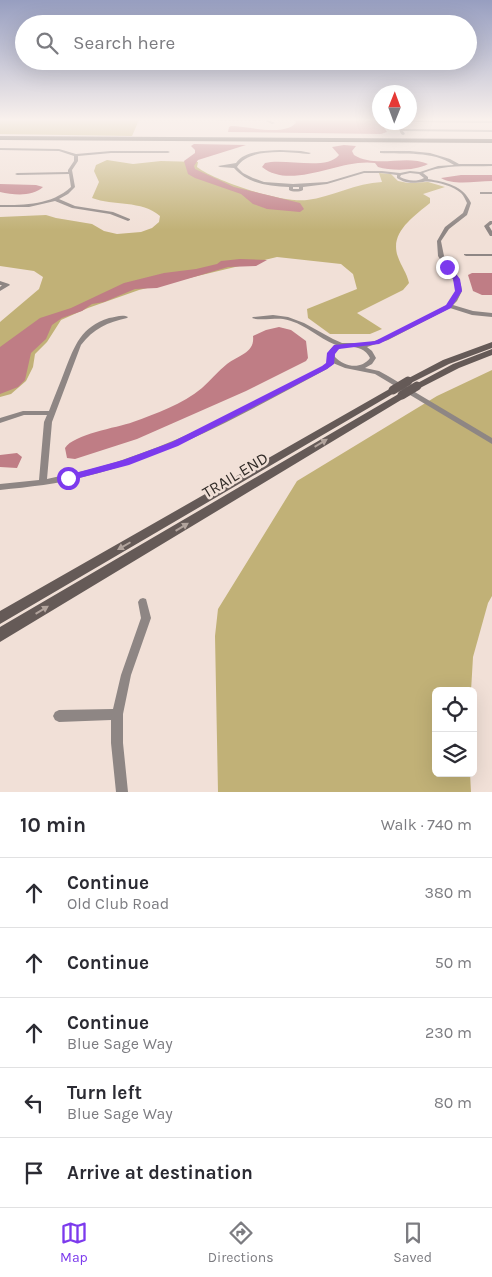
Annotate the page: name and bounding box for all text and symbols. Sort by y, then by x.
search box [15,15,477,70]
icon: search [33,29,61,57]
text: Search here [73,32,175,54]
north arrow [372,85,417,130]
route end [436,256,459,279]
one-way arrow [315,439,328,448]
street label: TRAIL END [199,448,271,502]
route start [57,467,80,490]
one-way arrow [175,522,188,531]
one-way arrow [117,542,131,551]
one-way arrow [35,605,48,614]
map controls [432,687,477,777]
button: locate [432,687,477,732]
button: layers [432,732,477,777]
text: 10 min [20,813,86,837]
text: Walk · 740 m [381,815,472,834]
text: Continue [67,872,149,894]
icon: ahead [20,879,48,907]
text: 380 m [424,883,472,902]
text: Old Club Road [67,894,169,913]
icon: ahead [20,949,48,977]
text: Continue [67,952,149,974]
text: 50 m [435,953,472,972]
text: Continue [67,1012,149,1034]
icon: ahead [20,1019,48,1047]
text: 230 m [425,1023,472,1042]
text: Blue Sage Way [67,1034,173,1053]
text: Turn left [67,1082,142,1104]
icon: left [20,1089,48,1117]
text: 80 m [434,1093,472,1112]
text: Blue Sage Way [67,1104,173,1123]
icon: arrive [20,1159,48,1187]
text: Arrive at destination [67,1162,253,1184]
tab: Map [60,1219,88,1266]
tab: Directions [208,1219,274,1266]
tab: Saved [393,1219,432,1266]

